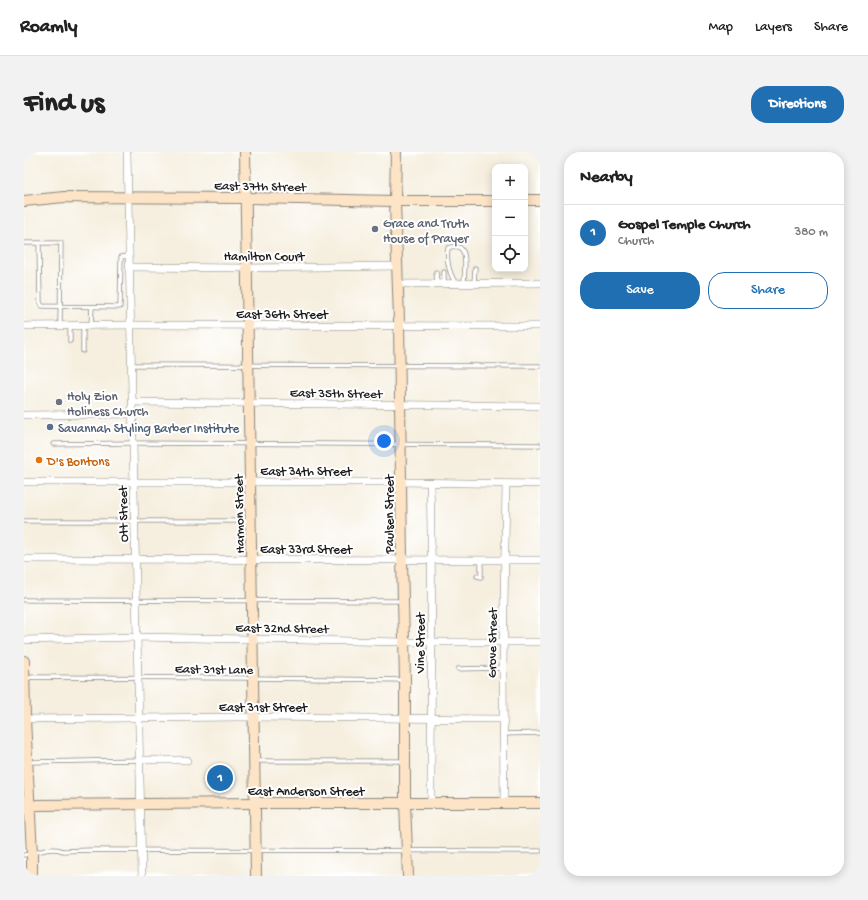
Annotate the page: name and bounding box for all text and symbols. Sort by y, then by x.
text: Roamly [20,16,77,39]
text: Map [709,19,733,36]
text: Layers [755,19,792,36]
text: Share [814,19,848,36]
button: Directions [751,86,844,123]
text: Find us [24,88,104,121]
map controls [492,164,528,272]
button: + [492,164,528,200]
text: Nearby [580,168,633,188]
street label: East 37th Street [214,179,308,196]
button: − [492,200,528,236]
text: Gospel Temple Church [618,216,751,234]
place label: Grace and Truth House of Prayer [383,217,470,247]
marker: Grace and Truth House of Prayer [370,224,380,234]
text: 1 [590,225,596,240]
text: 380 m [794,225,828,240]
text: Church [618,234,654,249]
button: locate [492,236,528,272]
street label: Hamilton Court [224,250,306,265]
button: Save [580,272,700,309]
button: Share [708,272,828,309]
street label: East 36th Street [236,308,330,323]
street label: East 35th Street [290,386,384,403]
place label: Holy Zion Holiness Church [67,390,149,420]
marker: Holy Zion Holiness Church [54,397,64,407]
marker: Savannah Styling Barber Institute [45,422,55,432]
place label: Savannah Styling Barber Institute [58,422,240,437]
your location [374,431,394,451]
marker: D's Bontons [34,455,44,465]
place label: D's Bontons [46,455,110,470]
street label: East 34th Street [260,465,353,480]
street label: Harmon Street [232,473,249,554]
street label: Paulsen Street [383,473,398,554]
street label: Ott Street [116,484,132,542]
street label: East 33rd Street [260,543,354,558]
street label: Grove Street [485,606,502,678]
street label: Vine Street [414,611,429,674]
street label: East 32nd Street [235,621,330,638]
street label: East 31st Lane [175,662,254,679]
street label: East 31st Street [219,701,309,716]
pin: 1 [207,763,233,793]
street label: East Anderson Street [248,785,366,800]

